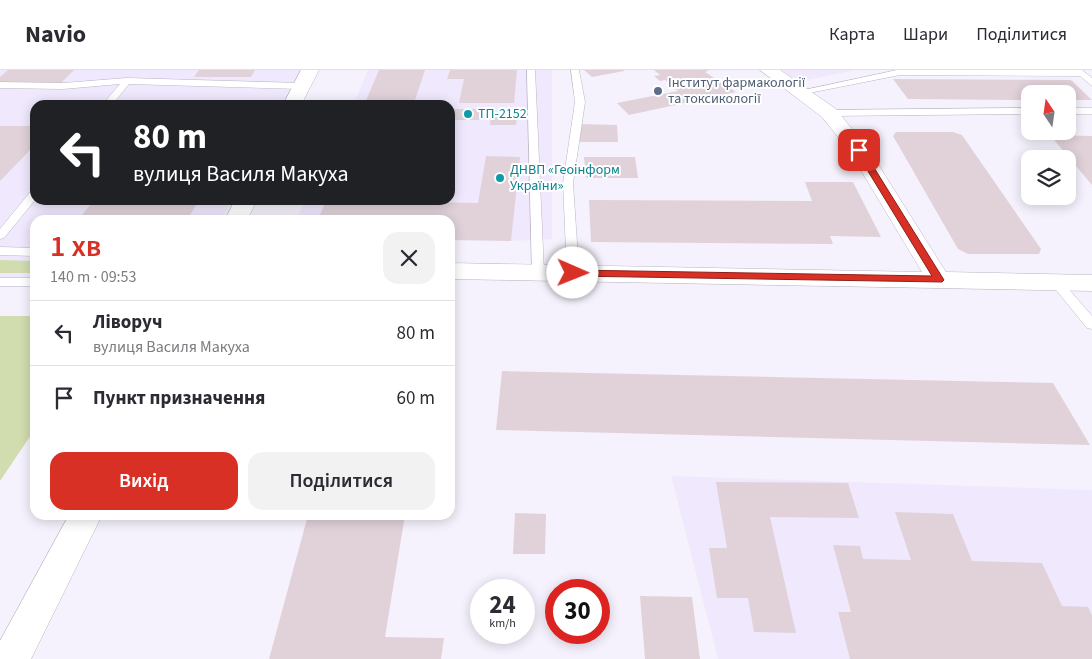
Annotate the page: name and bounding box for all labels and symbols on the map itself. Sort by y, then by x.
place label: Інститут фармакології та токсикології [668,73,806,109]
marker: Інститут фармакології та токсикології [652,85,664,97]
north arrow [1021,85,1076,140]
place label: ТП-2152 [478,104,527,124]
marker: ТП-2152 [462,108,474,120]
pin [838,129,880,171]
place label: ДНВП «Геоінформ України» [510,160,620,196]
marker: ДНВП «Геоінформ України» [494,172,506,184]
position arrow [546,246,598,298]
speed limit sign: 30 [545,579,610,644]

